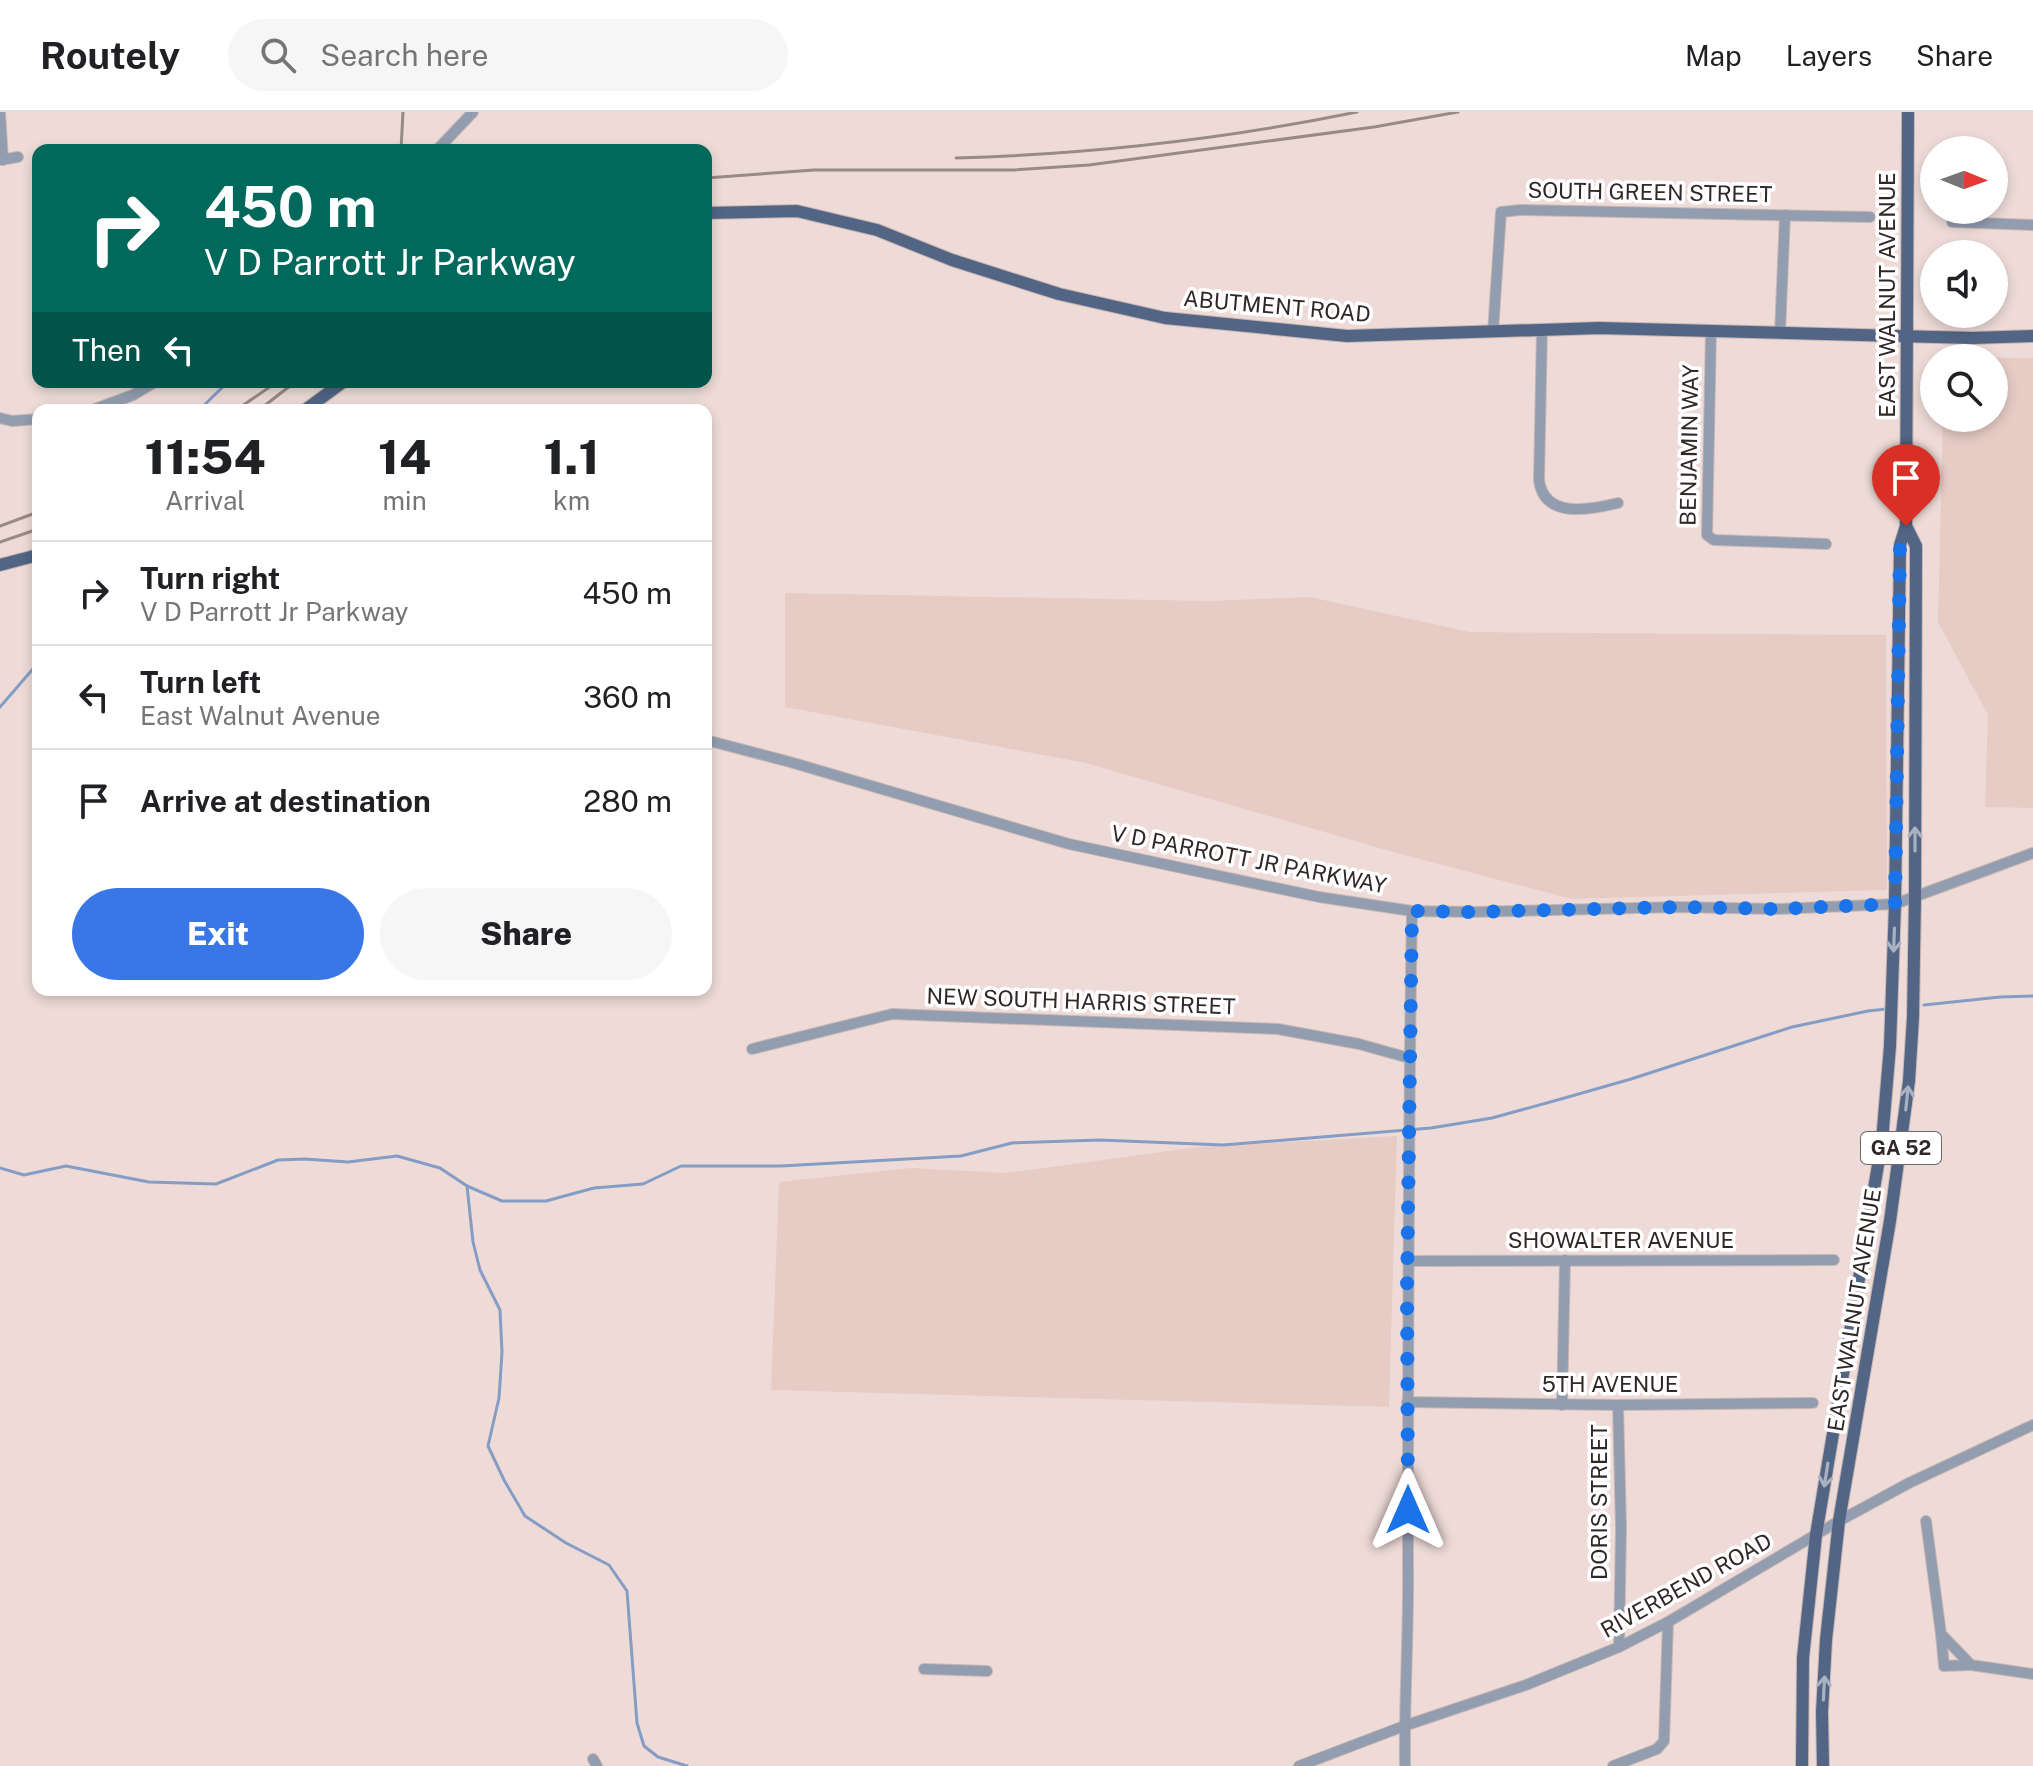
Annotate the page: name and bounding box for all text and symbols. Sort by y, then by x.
search box [228,19,788,91]
text: Routely [40,33,180,78]
icon: search [256,33,300,77]
text: Search here [320,37,489,73]
text: Map [1685,39,1742,72]
text: Layers [1786,39,1872,72]
text: Share [1916,39,1993,72]
north arrow [1920,136,2008,224]
map controls [1920,136,2008,432]
street label: EAST WALNUT AVENUE [1874,172,1900,418]
text: 450 m [204,174,377,240]
icon: right [72,176,176,280]
street label: SOUTH GREEN STREET [1527,177,1773,207]
button: sound [1920,240,2008,328]
text: V D Parrott Jr Parkway [204,241,576,283]
street label: ABUTMENT ROAD [1182,285,1372,327]
icon: left [157,328,201,372]
text: Then [72,332,141,368]
button: search [1920,344,2008,432]
street label: BENJAMIN WAY [1675,363,1703,526]
text: 11:54 [144,428,266,485]
text: 14 [378,428,431,485]
text: 1.1 [544,428,600,485]
pin [1872,444,1940,526]
icon: arrive [1884,456,1928,500]
text: Arrival [165,485,245,516]
text: min [383,485,427,516]
text: km [553,485,590,516]
text: Turn right [140,560,280,596]
icon: right [72,571,116,615]
text: 450 m [583,575,672,611]
text: V D Parrott Jr Parkway [140,596,409,627]
text: Turn left [140,664,261,700]
icon: left [72,675,116,719]
text: 360 m [583,679,672,715]
text: East Walnut Avenue [140,700,381,731]
icon: arrive [72,779,116,823]
text: Arrive at destination [140,783,431,819]
text: 280 m [583,783,672,819]
street label: V D PARROTT JR PARKWAY [1109,820,1390,899]
one-way arrow [1907,826,1923,853]
button: Exit [72,888,364,980]
button: Share [380,888,672,980]
one-way arrow [1886,926,1901,953]
street label: NEW SOUTH HARRIS STREET [926,983,1236,1019]
one-way arrow [1900,1086,1915,1111]
road number: GA 52 [1861,1132,1941,1164]
street label: EAST WALNUT AVENUE [1822,1187,1886,1433]
street label: SHOWALTER AVENUE [1508,1227,1734,1253]
street label: 5TH AVENUE [1542,1371,1678,1397]
street label: DORIS STREET [1586,1424,1612,1580]
one-way arrow [1818,1461,1833,1487]
position arrow [1366,1468,1450,1552]
street label: RIVERBEND ROAD [1596,1527,1776,1643]
one-way arrow [1816,1675,1831,1702]

